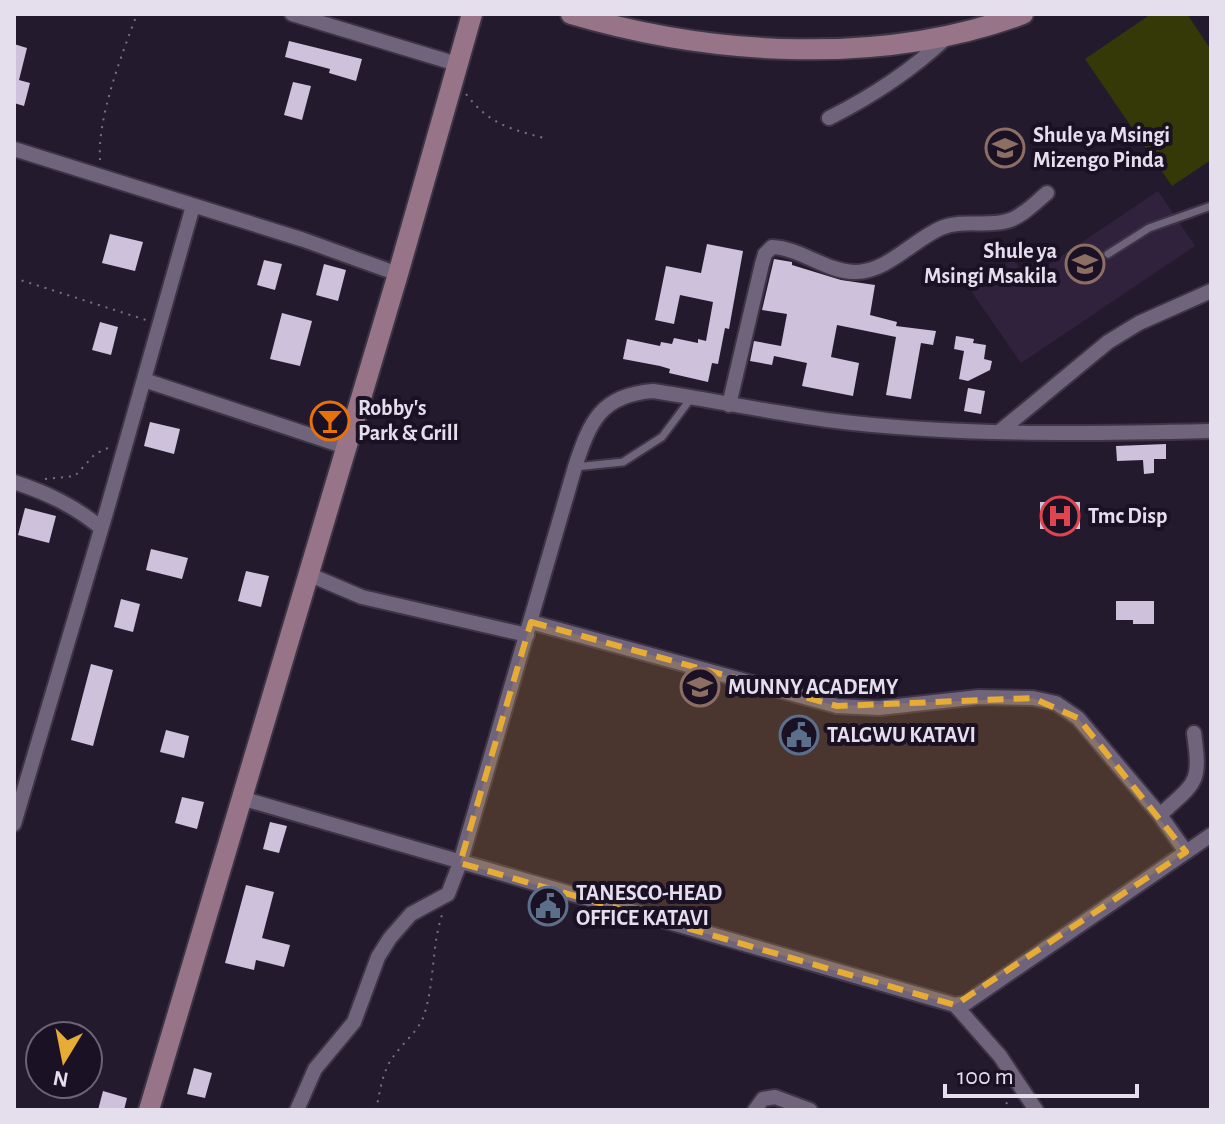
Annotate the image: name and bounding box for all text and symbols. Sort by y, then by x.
place label: Shule ya Msingi Mizengo Pinda [1033,124,1170,171]
school or university icon: Shule ya Msingi Mizengo Pinda [984,127,1026,169]
place label: Shule ya Msingi Msakila [924,240,1057,287]
school or university icon: Shule ya Msingi Msakila [1064,243,1106,285]
place label: Robby's Park & Grill [358,397,458,444]
bar icon: Robby's Park & Grill [309,400,351,442]
hospital icon: Tmc Disp [1039,495,1081,537]
place label: Tmc Disp [1088,505,1167,527]
school or university icon: MUNNY ACADEMY [679,666,721,708]
place label: MUNNY ACADEMY [728,676,899,698]
public building icon: TALGWU KATAVI [778,714,820,756]
place label: TALGWU KATAVI [827,724,976,746]
place label: TANESCO-HEAD OFFICE KATAVI [576,882,722,929]
public building icon: TANESCO-HEAD OFFICE KATAVI [527,885,569,927]
north arrow [24,1020,104,1100]
scale bar [945,1048,1137,1098]
text: 100 m [957,1065,1014,1089]
text: N [51,1067,70,1091]

